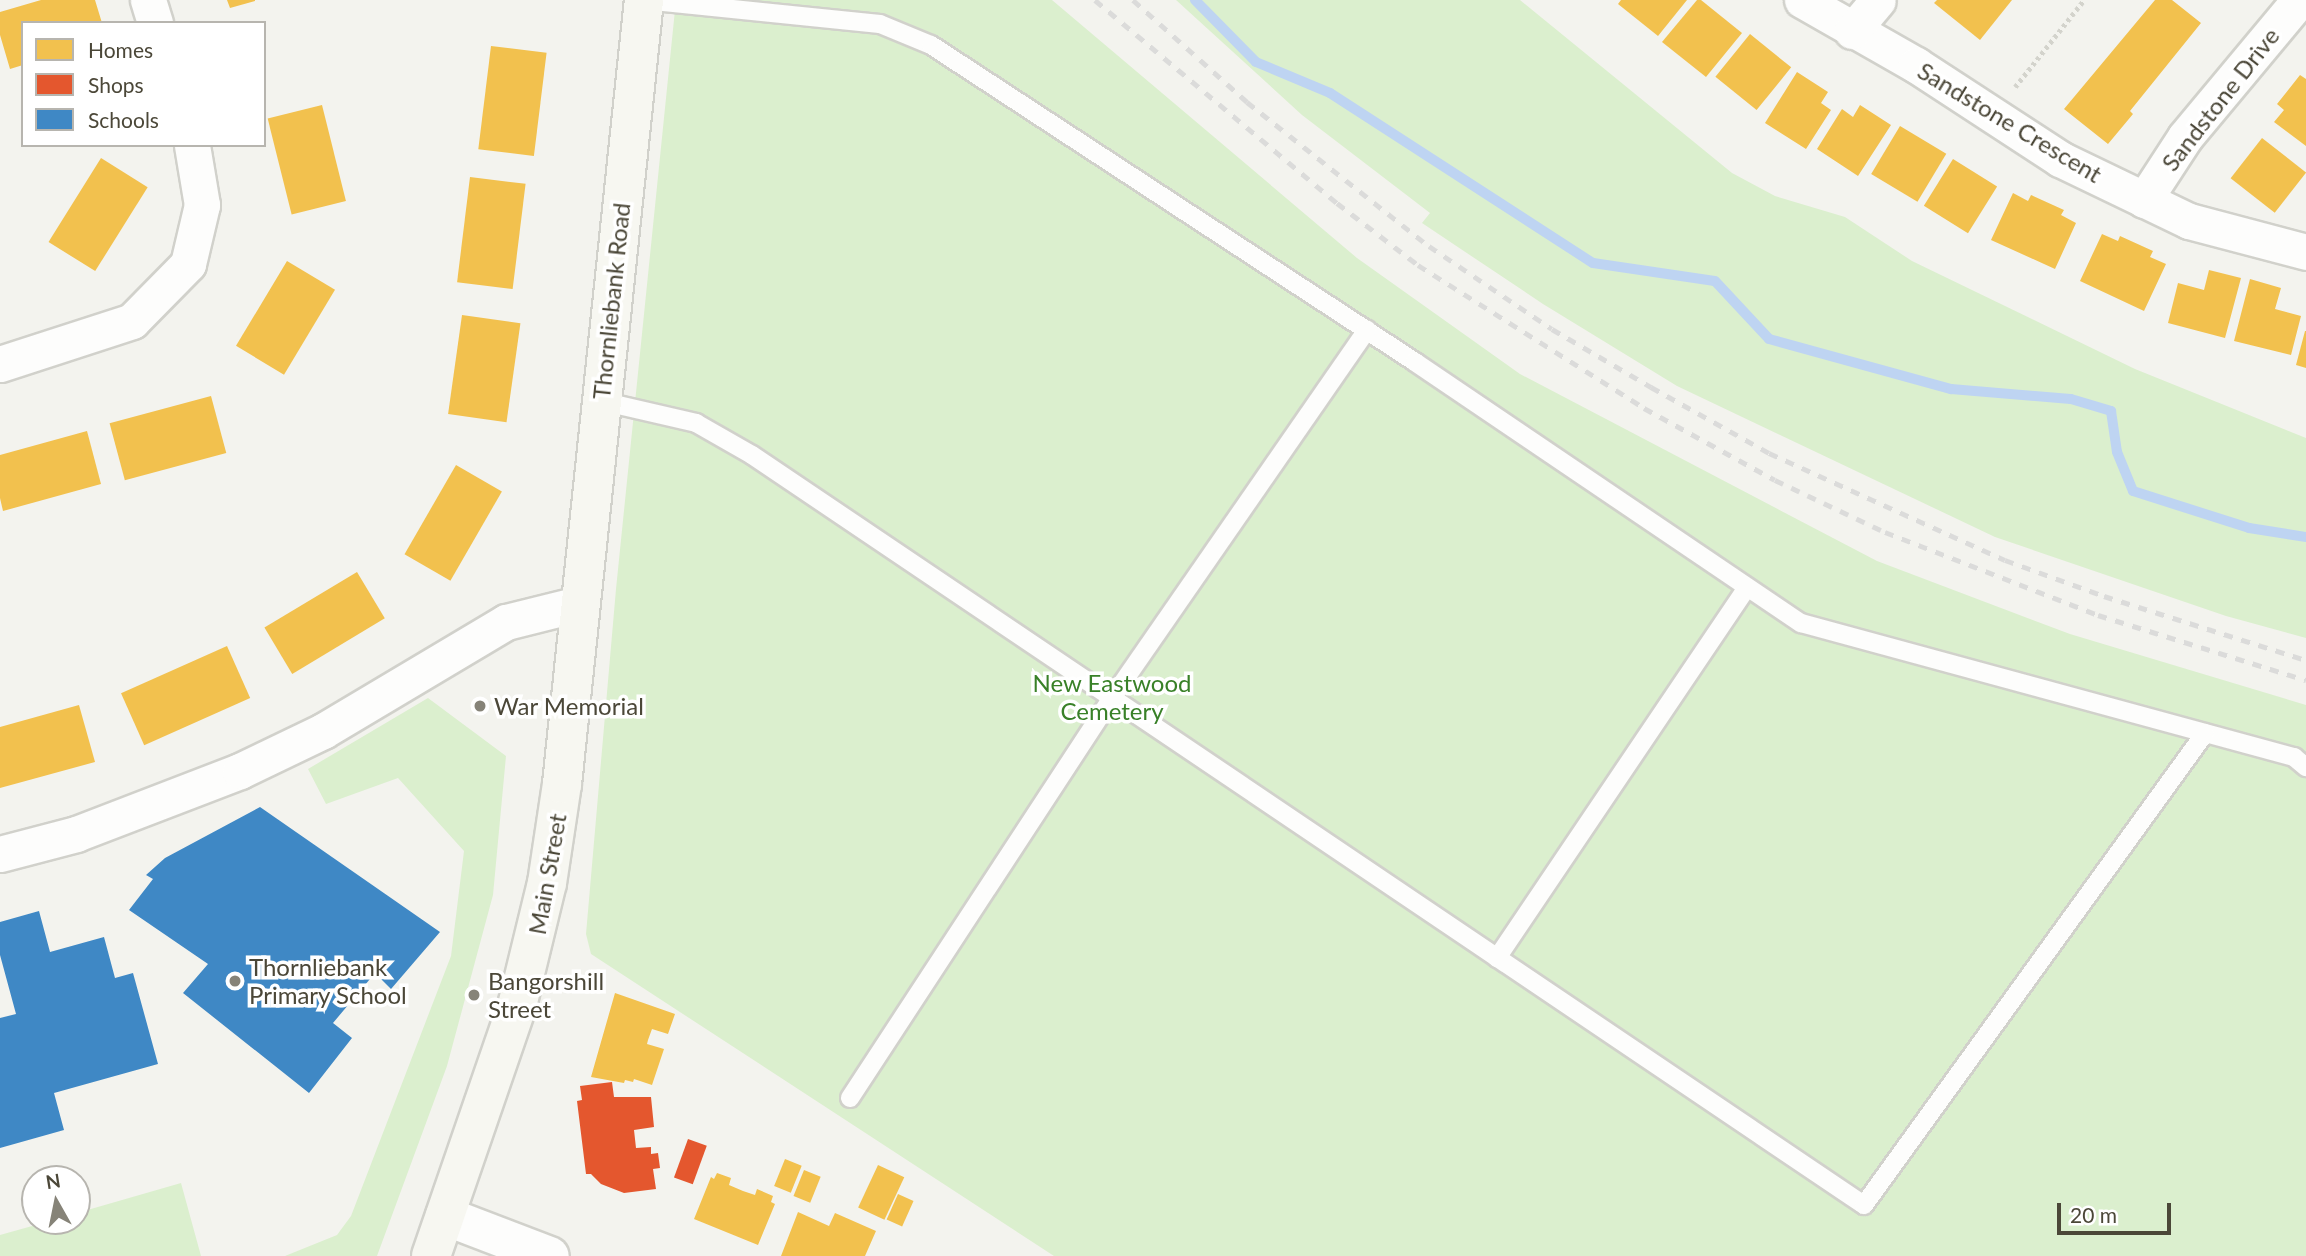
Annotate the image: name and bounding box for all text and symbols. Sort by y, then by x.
legend [21,21,266,147]
street label: Sandstone Drive [2155,22,2285,176]
text: Homes [88,37,153,62]
street label: Sandstone Crescent [1913,56,2107,188]
text: Shops [88,72,144,97]
text: Schools [88,107,159,132]
street label: Thornliebank Road [586,201,636,401]
park label: New Eastwood Cemetery [1032,669,1192,725]
place label: War Memorial [494,692,644,720]
marker: War Memorial [472,698,488,714]
street label: Main Street [522,811,572,937]
place label: Thornliebank Primary School [249,953,407,1009]
place label: Bangorshill Street [488,967,604,1023]
marker: Thornliebank Primary School [227,973,243,989]
marker: Bangorshill Street [466,987,482,1003]
north arrow [21,1165,91,1235]
text: N [44,1168,62,1193]
scale bar [2061,1190,2175,1234]
text: 20 m [2070,1202,2117,1227]

